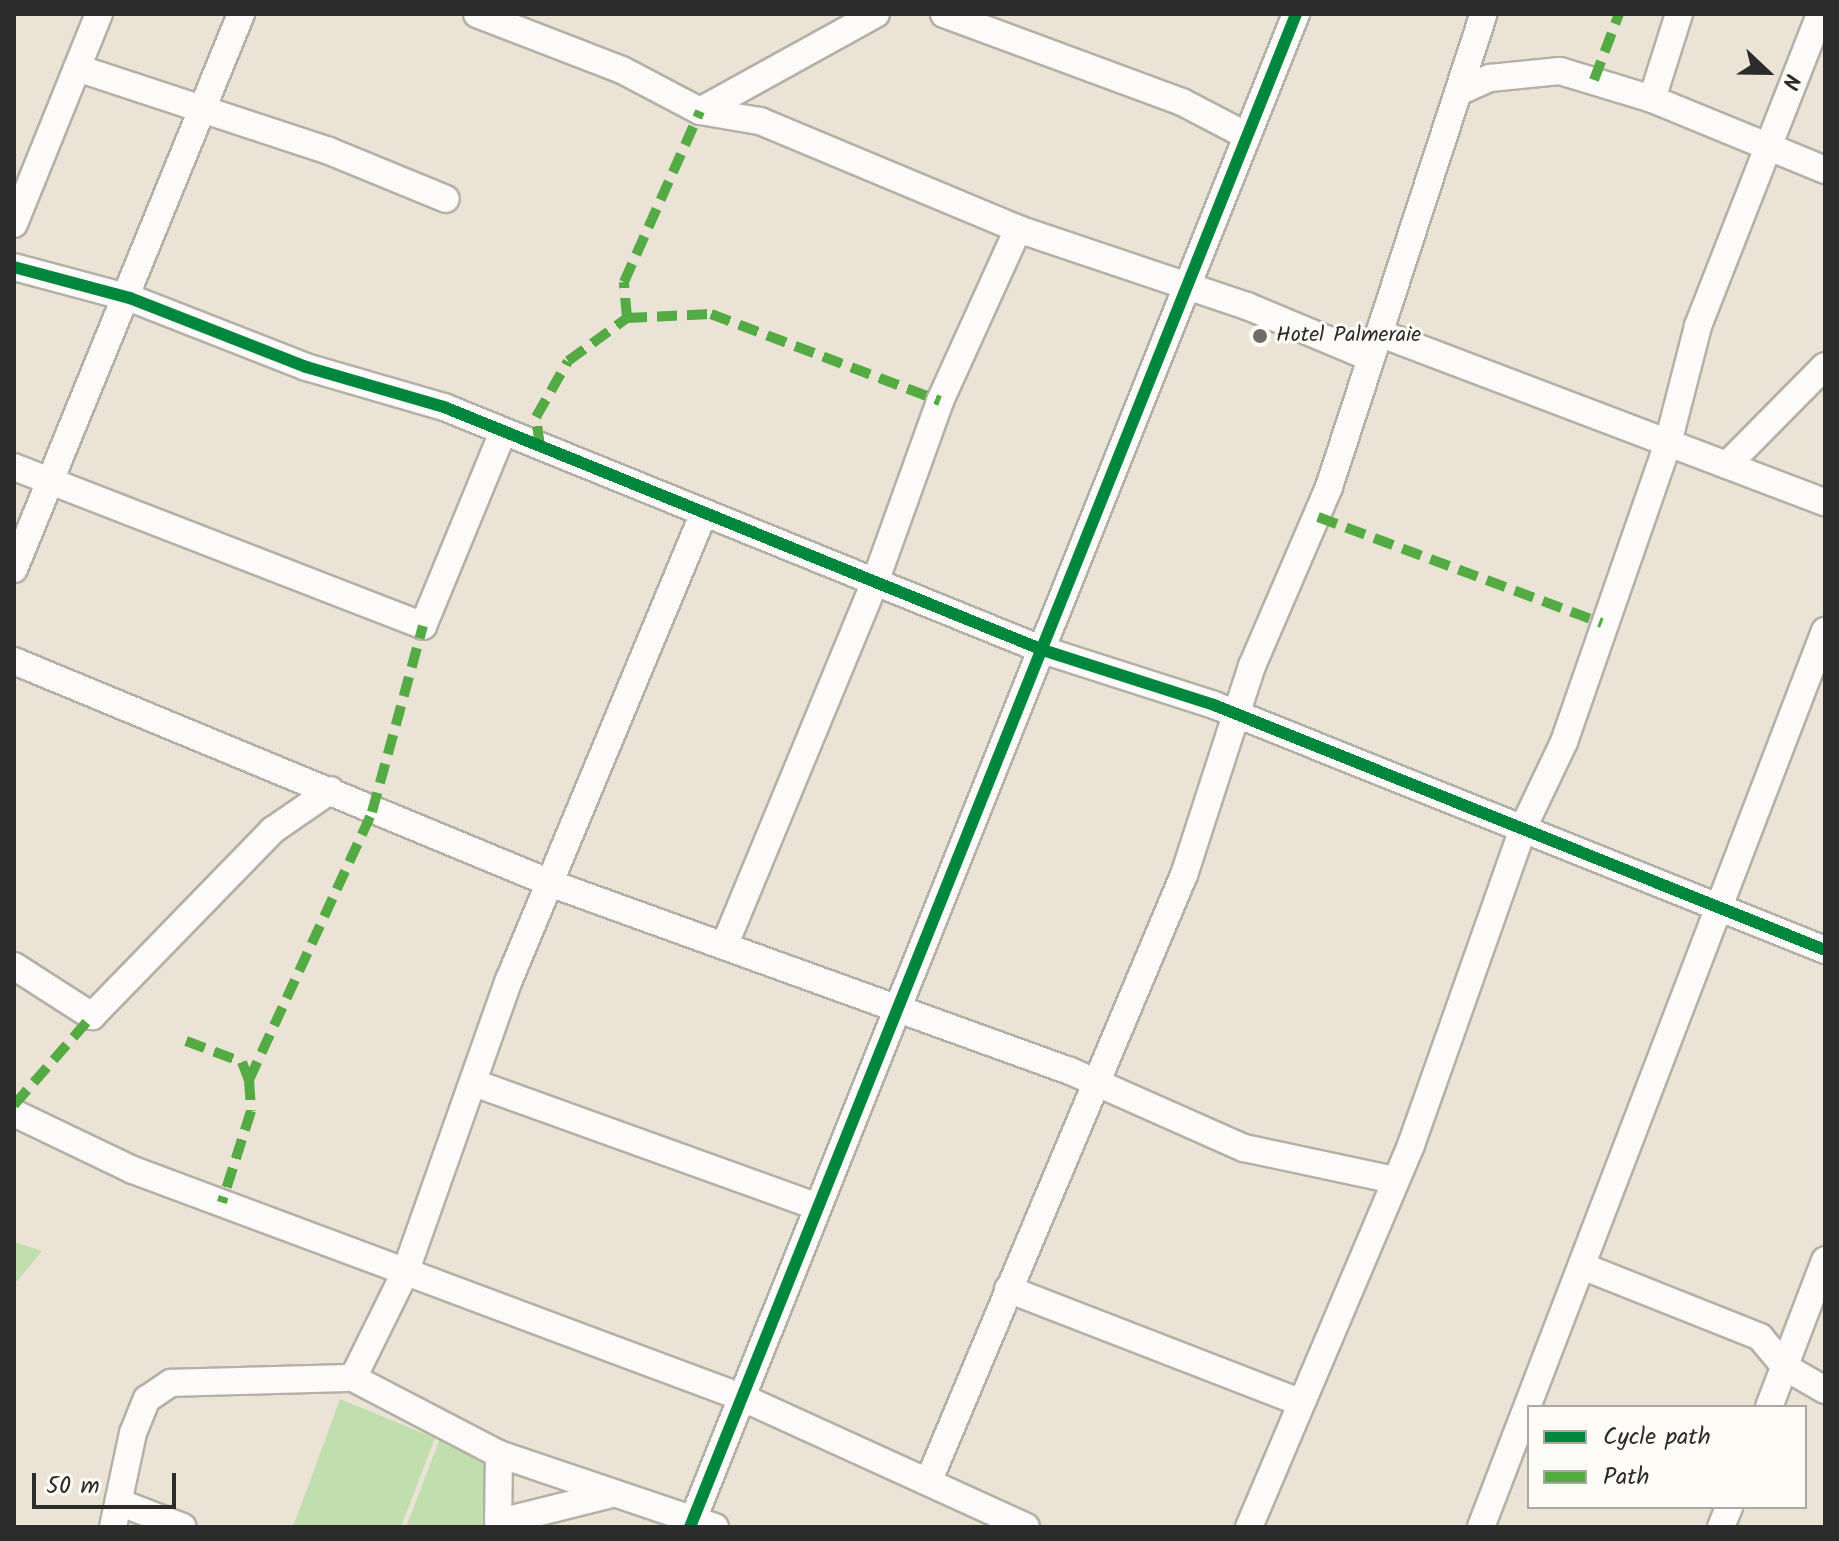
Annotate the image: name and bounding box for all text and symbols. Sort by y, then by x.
north arrow [1727,32,1807,112]
text: N [1771,68,1809,94]
place label: Hotel Palmeraie [1276,323,1421,349]
marker: Hotel Palmeraie [1251,327,1269,345]
legend [1527,1405,1807,1509]
text: Cycle path [1603,1418,1711,1457]
scale bar [36,1457,180,1507]
text: Path [1603,1458,1649,1497]
text: 50 m [46,1467,100,1506]

